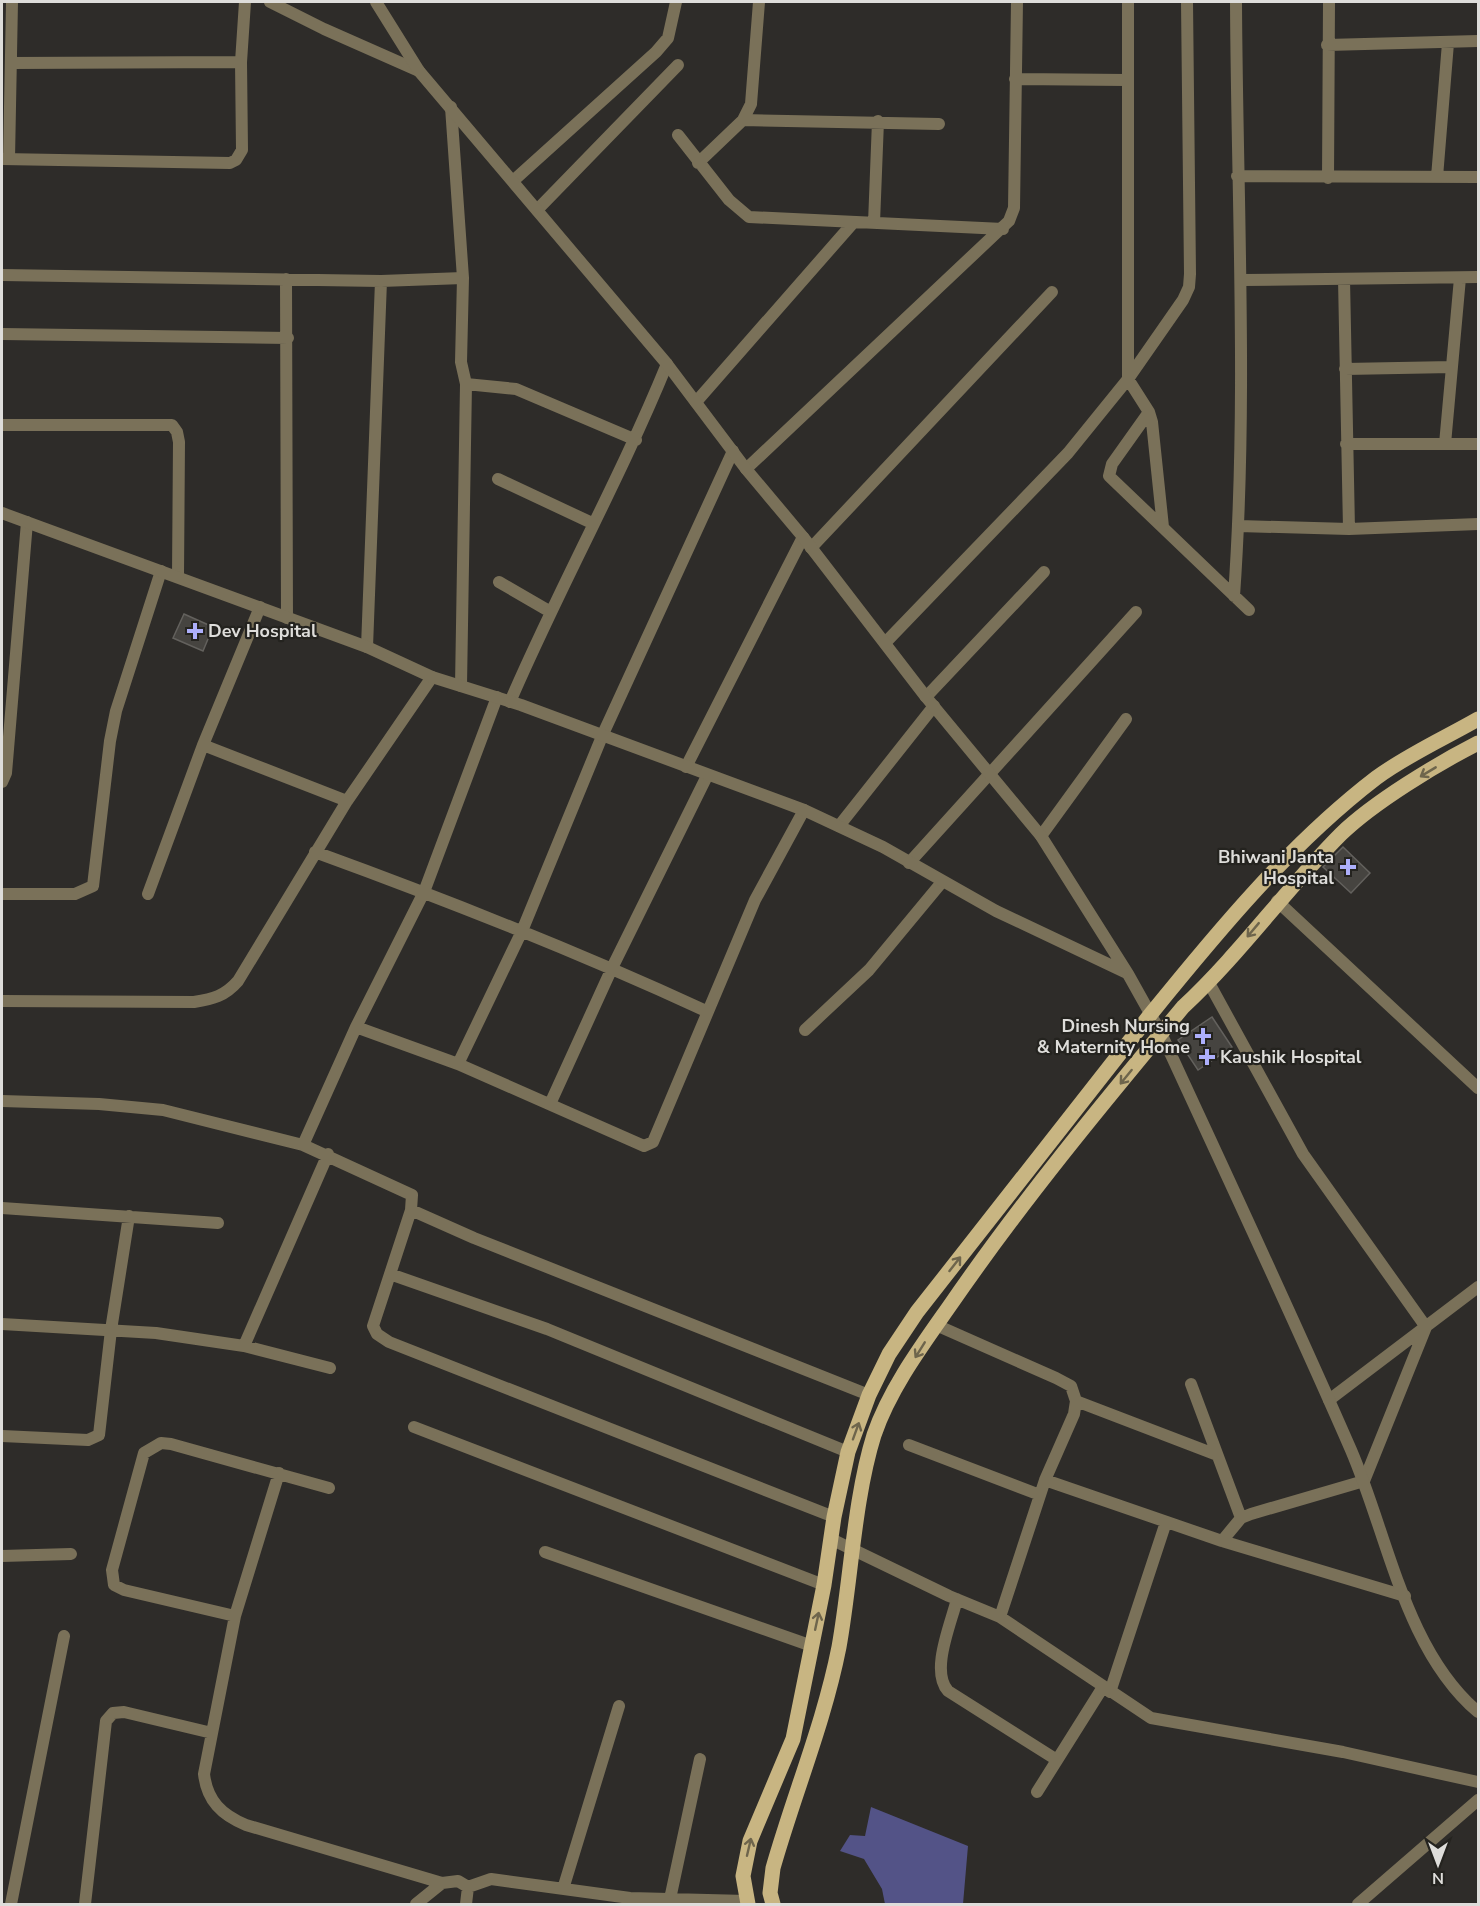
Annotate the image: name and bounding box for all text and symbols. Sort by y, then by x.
place label: Dev Hospital [208,619,317,643]
marker: Dev Hospital [186,622,204,640]
one-way arrow [1420,767,1437,779]
place label: Bhiwani Janta Hospital [1218,845,1334,890]
marker: Bhiwani Janta Hospital [1339,858,1357,876]
one-way arrow [1246,922,1260,937]
place label: Dinesh Nursing & Maternity Home [1037,1014,1190,1059]
marker: Dinesh Nursing & Maternity Home [1194,1027,1212,1045]
place label: Kaushik Hospital [1220,1045,1362,1069]
marker: Kaushik Hospital [1198,1048,1216,1066]
one-way arrow [1119,1069,1132,1085]
one-way arrow [948,1256,961,1272]
one-way arrow [914,1341,926,1358]
one-way arrow [852,1422,863,1441]
one-way arrow [812,1612,823,1632]
north arrow [1408,1834,1468,1894]
one-way arrow [744,1838,756,1857]
text: N [1432,1867,1444,1889]

